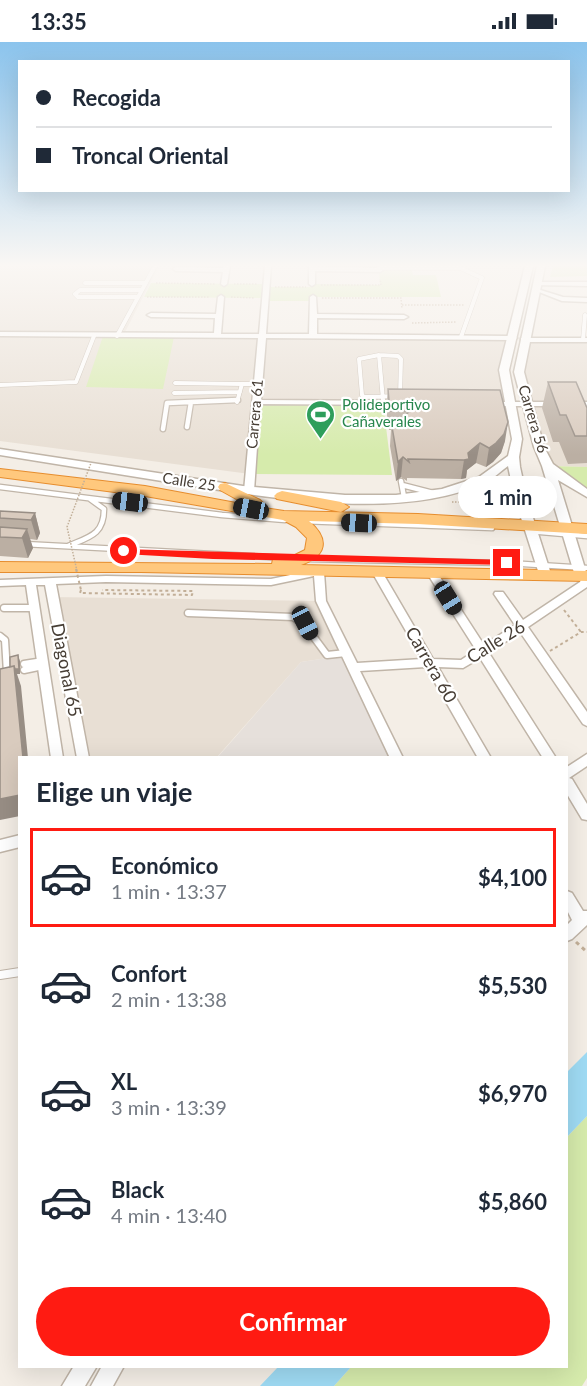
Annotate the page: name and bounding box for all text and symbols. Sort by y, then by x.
text: 13:35 [30,8,87,35]
text: Recogida [72,84,161,111]
text: Troncal Oriental [72,142,229,169]
street label: Carrera 61 [242,378,266,450]
street label: Carrera 56 [515,383,553,455]
place label: Polideportivo Cañaverales [342,395,430,430]
sports icon: Polideportivo Cañaverales [305,398,337,440]
street label: Calle 25 [161,468,217,494]
callout: 1 min [458,476,556,518]
text: 1 min [483,485,532,509]
car [111,491,149,513]
car [232,497,270,521]
car [341,513,377,533]
route start [110,537,137,564]
route end [493,549,520,576]
car [431,578,465,618]
car [289,603,321,643]
street label: Calle 26 [462,615,529,668]
street label: Diagonal 65 [47,621,87,719]
street label: Carrera 60 [401,623,462,706]
text: Elige un viaje [36,775,193,808]
icon: car [39,851,93,905]
text: Económico [111,852,218,879]
text: $4,100 [478,864,547,891]
text: 1 min · 13:37 [111,879,227,903]
icon: car [39,959,93,1013]
text: Confort [111,960,187,987]
text: $5,530 [478,972,547,999]
text: 2 min · 13:38 [111,987,227,1011]
icon: car [39,1067,93,1121]
text: XL [111,1068,137,1095]
text: $6,970 [478,1080,547,1107]
text: 3 min · 13:39 [111,1095,227,1119]
icon: car [39,1175,93,1229]
text: Black [111,1176,164,1203]
text: $5,860 [478,1188,547,1215]
text: 4 min · 13:40 [111,1203,227,1227]
button: Confirmar [36,1287,550,1356]

